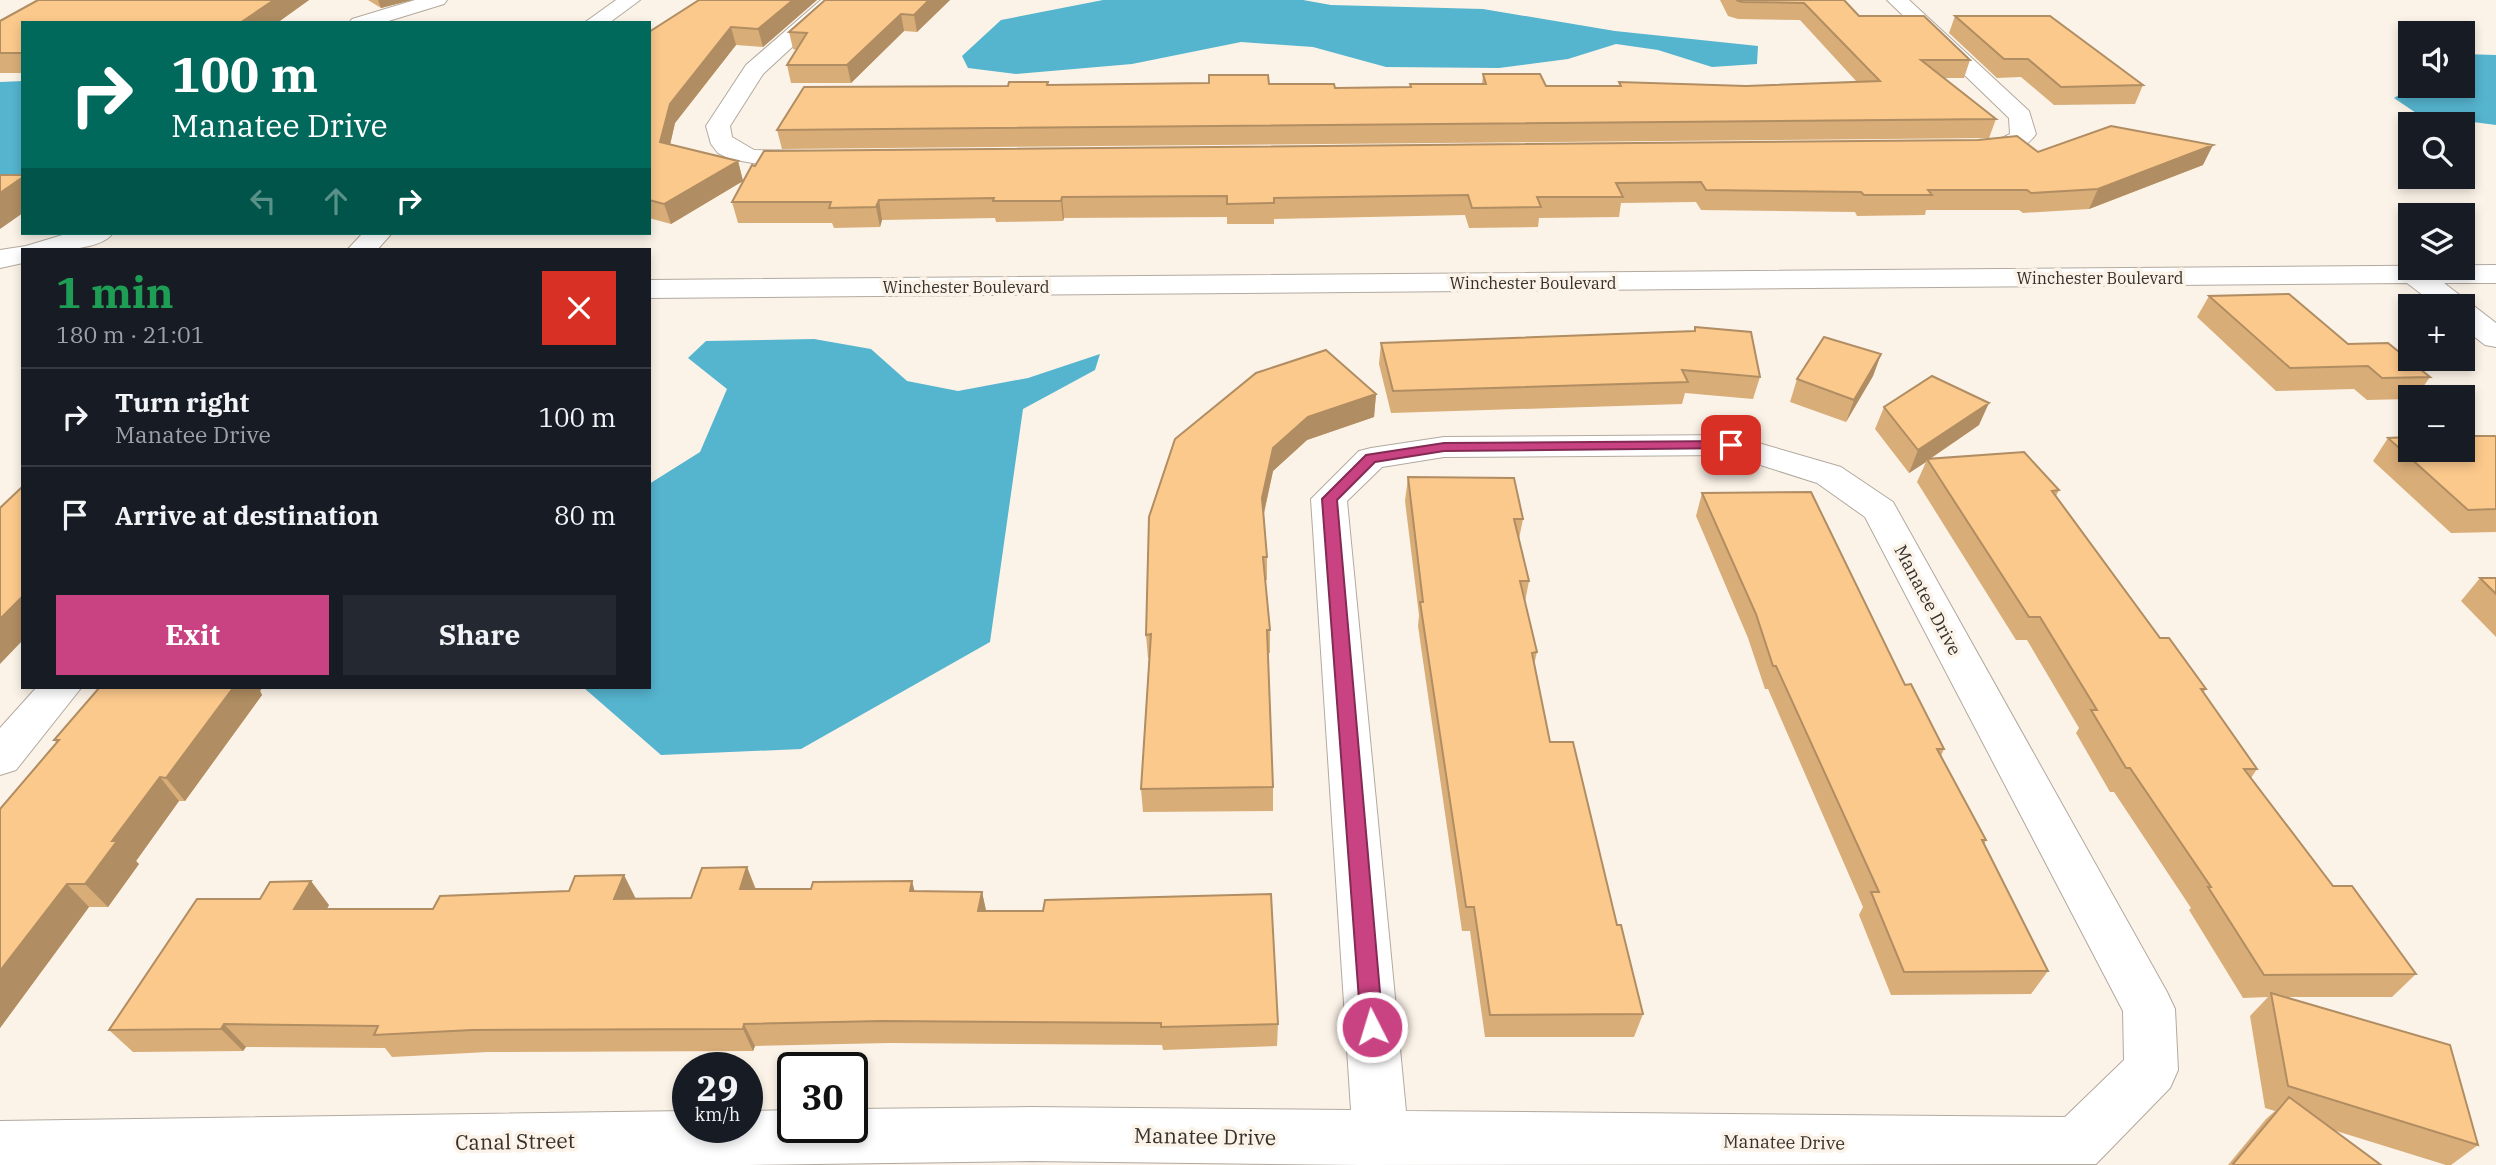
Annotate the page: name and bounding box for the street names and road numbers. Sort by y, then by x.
street label: Winchester Boulevard [2017,268,2184,288]
street label: Winchester Boulevard [1450,273,1617,293]
street label: Winchester Boulevard [883,277,1050,297]
street label: Manatee Drive [1889,541,1967,659]
street label: Manatee Drive [1134,1121,1276,1151]
street label: Canal Street [455,1126,575,1156]
street label: Manatee Drive [1723,1129,1845,1155]

